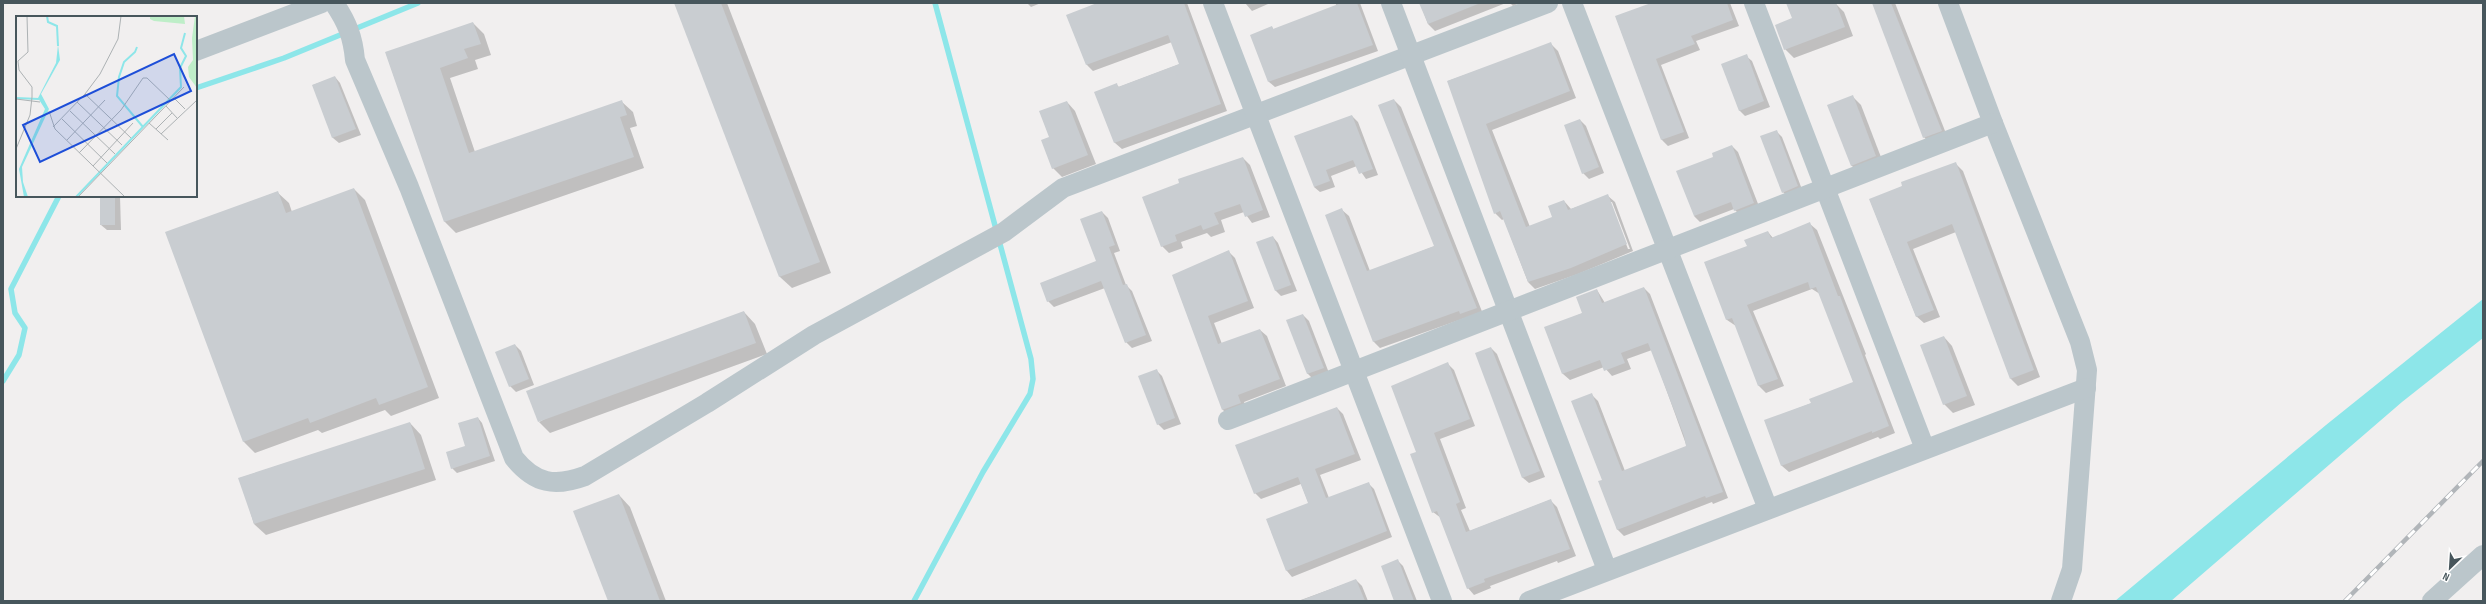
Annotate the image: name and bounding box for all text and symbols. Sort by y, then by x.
inset map [16,16,197,197]
north arrow [2430,548,2470,588]
text: N [2440,569,2451,584]

